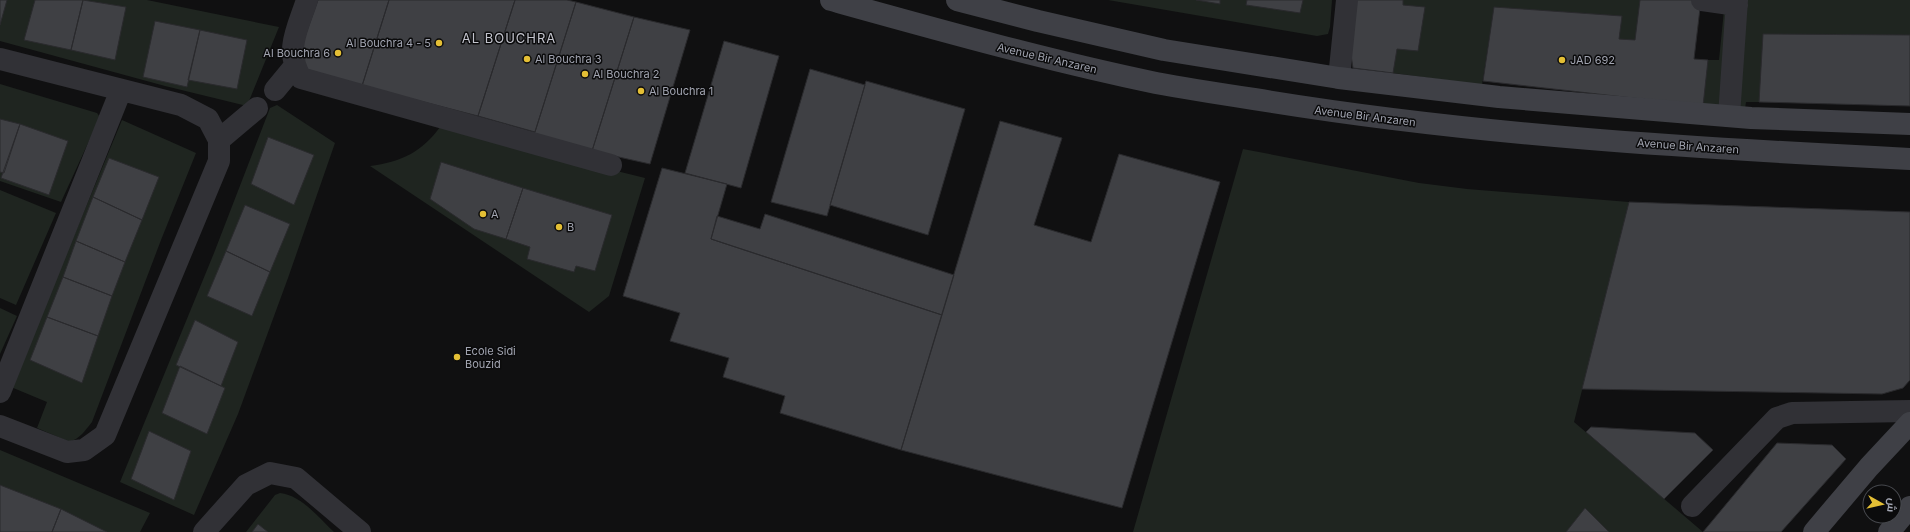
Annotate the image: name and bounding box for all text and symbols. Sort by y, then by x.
district label: AL BOUCHRA [462,30,556,46]
place label: Al Bouchra 4 - 5 [346,36,431,50]
marker: Al Bouchra 4 - 5 [434,38,444,48]
street label: Avenue Bir Anzaren [996,40,1098,76]
place label: Al Bouchra 6 [263,46,330,60]
marker: Al Bouchra 6 [333,48,343,58]
place label: Al Bouchra 3 [535,52,602,66]
place label: JAD 692 [1570,53,1615,67]
marker: Al Bouchra 3 [522,54,532,64]
marker: JAD 692 [1557,55,1567,65]
place label: Al Bouchra 2 [593,67,660,81]
marker: Al Bouchra 2 [580,69,590,79]
place label: Al Bouchra 1 [649,84,713,98]
marker: Al Bouchra 1 [636,86,646,96]
street label: Avenue Bir Anzaren [1314,103,1416,129]
street label: Avenue Bir Anzaren [1637,135,1739,157]
place label: A [491,207,499,221]
marker: A [478,209,488,219]
place label: B [567,220,574,234]
marker: B [554,222,564,232]
place label: Ecole Sidi Bouzid [465,344,516,371]
marker: Ecole Sidi Bouzid [452,352,462,362]
north arrow [1862,484,1902,524]
text: ش [1884,497,1900,513]

